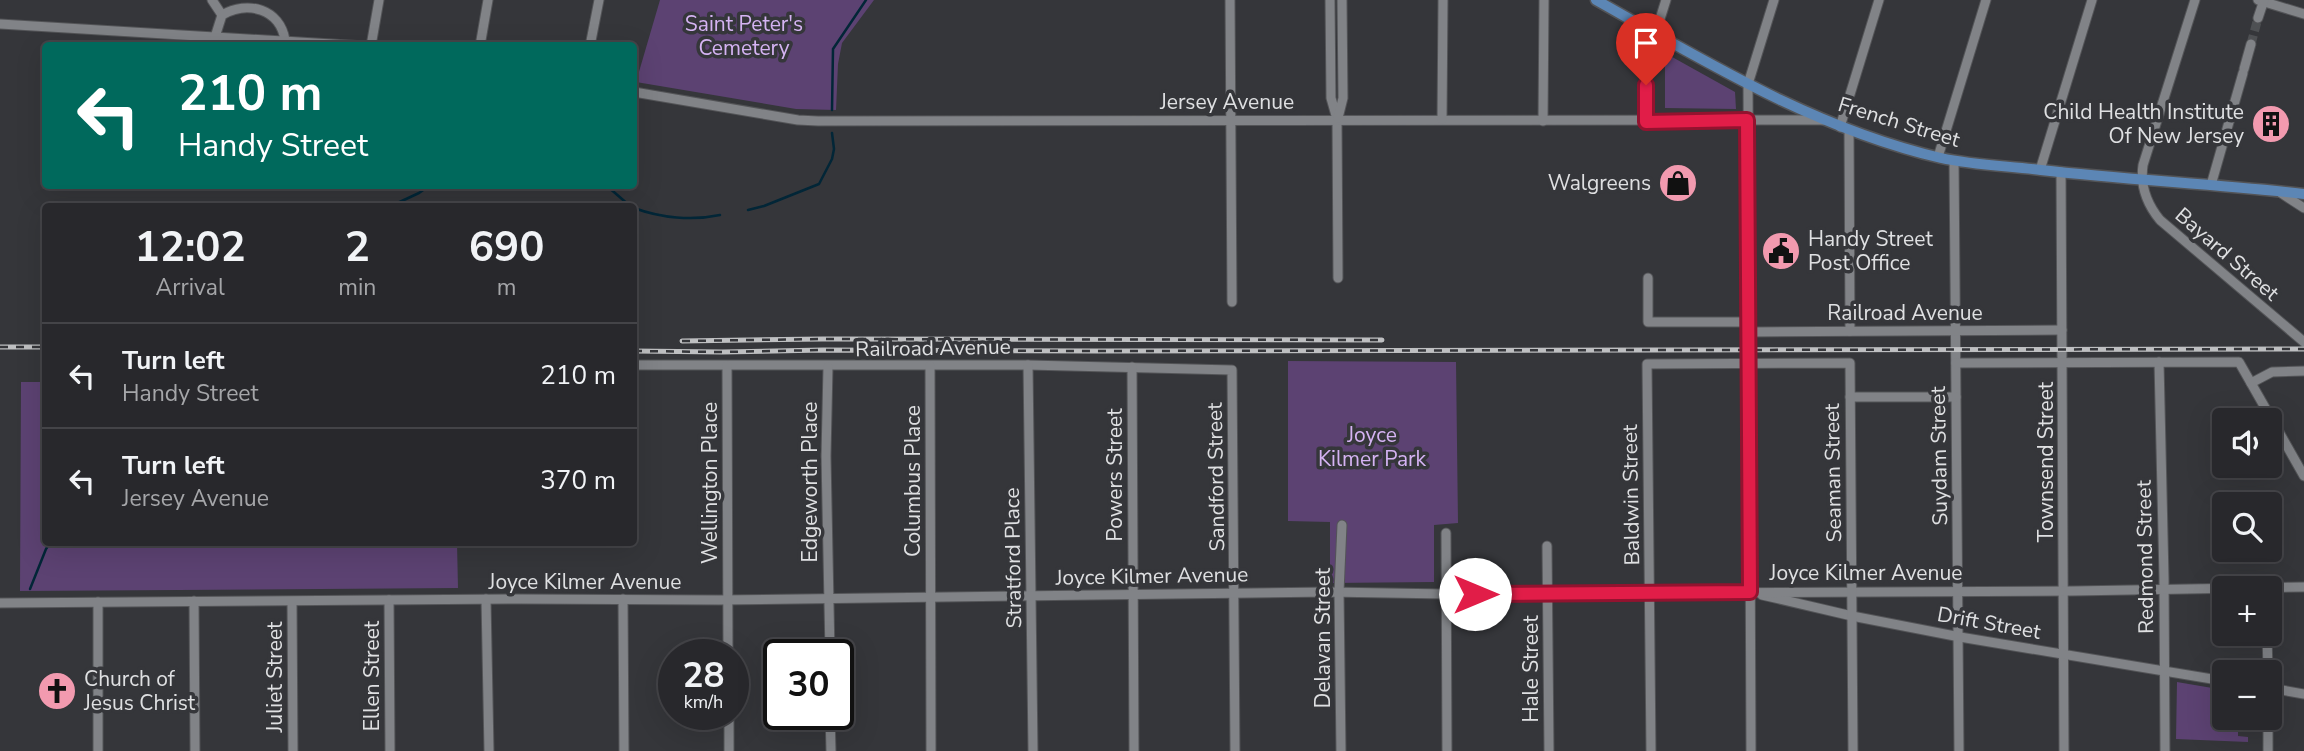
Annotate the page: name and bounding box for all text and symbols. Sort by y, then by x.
park label: Saint Peter's Cemetery [685,10,803,62]
pin [1616,13,1676,85]
icon: arrive [1627,24,1665,62]
text: 210 m [178,60,322,127]
icon: left [63,70,154,161]
street label: Jersey Avenue [1159,88,1294,116]
street label: French Street [1835,90,1964,154]
place label: Child Health Institute Of New Jersey [2043,98,2244,150]
building icon: Child Health Institute Of New Jersey [2250,103,2292,145]
text: Handy Street [178,124,368,167]
shop icon: Walgreens [1657,162,1699,204]
place label: Walgreens [1548,169,1651,197]
street label: Bayard Street [2169,201,2285,307]
text: 12:02 [135,219,246,276]
text: 2 [345,219,370,276]
text: 690 [469,219,544,276]
place label: Handy Street Post Office [1808,225,1933,277]
public building icon: Handy Street Post Office [1760,230,1802,272]
text: Arrival [156,272,225,303]
text: min [338,272,376,303]
text: m [497,272,517,303]
street label: Railroad Avenue [1827,299,1983,327]
street label: Railroad Avenue [855,333,1011,363]
text: Turn left [122,343,225,378]
icon: left [63,357,101,395]
text: 210 m [540,358,616,393]
text: Handy Street [122,378,259,409]
street label: Townsend Street [2032,381,2060,542]
street label: Suydam Street [1924,385,1954,526]
street label: Wellington Place [696,402,724,564]
street label: Edgeworth Place [796,402,824,563]
street label: Sandford Street [1201,402,1231,552]
street label: Seaman Street [1818,403,1848,543]
street label: Columbus Place [899,405,927,557]
street label: Powers Street [1101,408,1129,542]
map controls [2212,408,2282,730]
button: sound [2212,408,2282,478]
park label: Joyce Kilmer Park [1318,421,1427,473]
street label: Baldwin Street [1616,424,1646,566]
text: Turn left [122,448,225,483]
icon: left [63,462,101,500]
text: 370 m [540,463,616,498]
street label: Redmond Street [2130,479,2160,634]
text: Jersey Avenue [122,483,269,514]
street label: Stratford Place [998,487,1028,629]
button: search [2212,492,2282,562]
position arrow [1438,557,1512,631]
street label: Joyce Kilmer Avenue [1769,559,1962,587]
street label: Joyce Kilmer Avenue [1054,560,1249,592]
street label: Delavan Street [1309,567,1337,708]
street label: Joyce Kilmer Avenue [488,568,681,596]
button: + [2212,576,2282,646]
street label: Drift Street [1935,600,2044,646]
street label: Hale Street [1517,615,1545,723]
street label: Ellen Street [358,620,386,731]
street label: Juliet Street [261,621,289,733]
speed limit sign: 30 [763,639,854,730]
text: 28 [682,652,725,699]
button: − [2212,660,2282,730]
place label: Church of Jesus Christ [83,665,196,717]
church icon: Church of Jesus Christ [36,670,78,712]
text: km/h [684,690,723,714]

